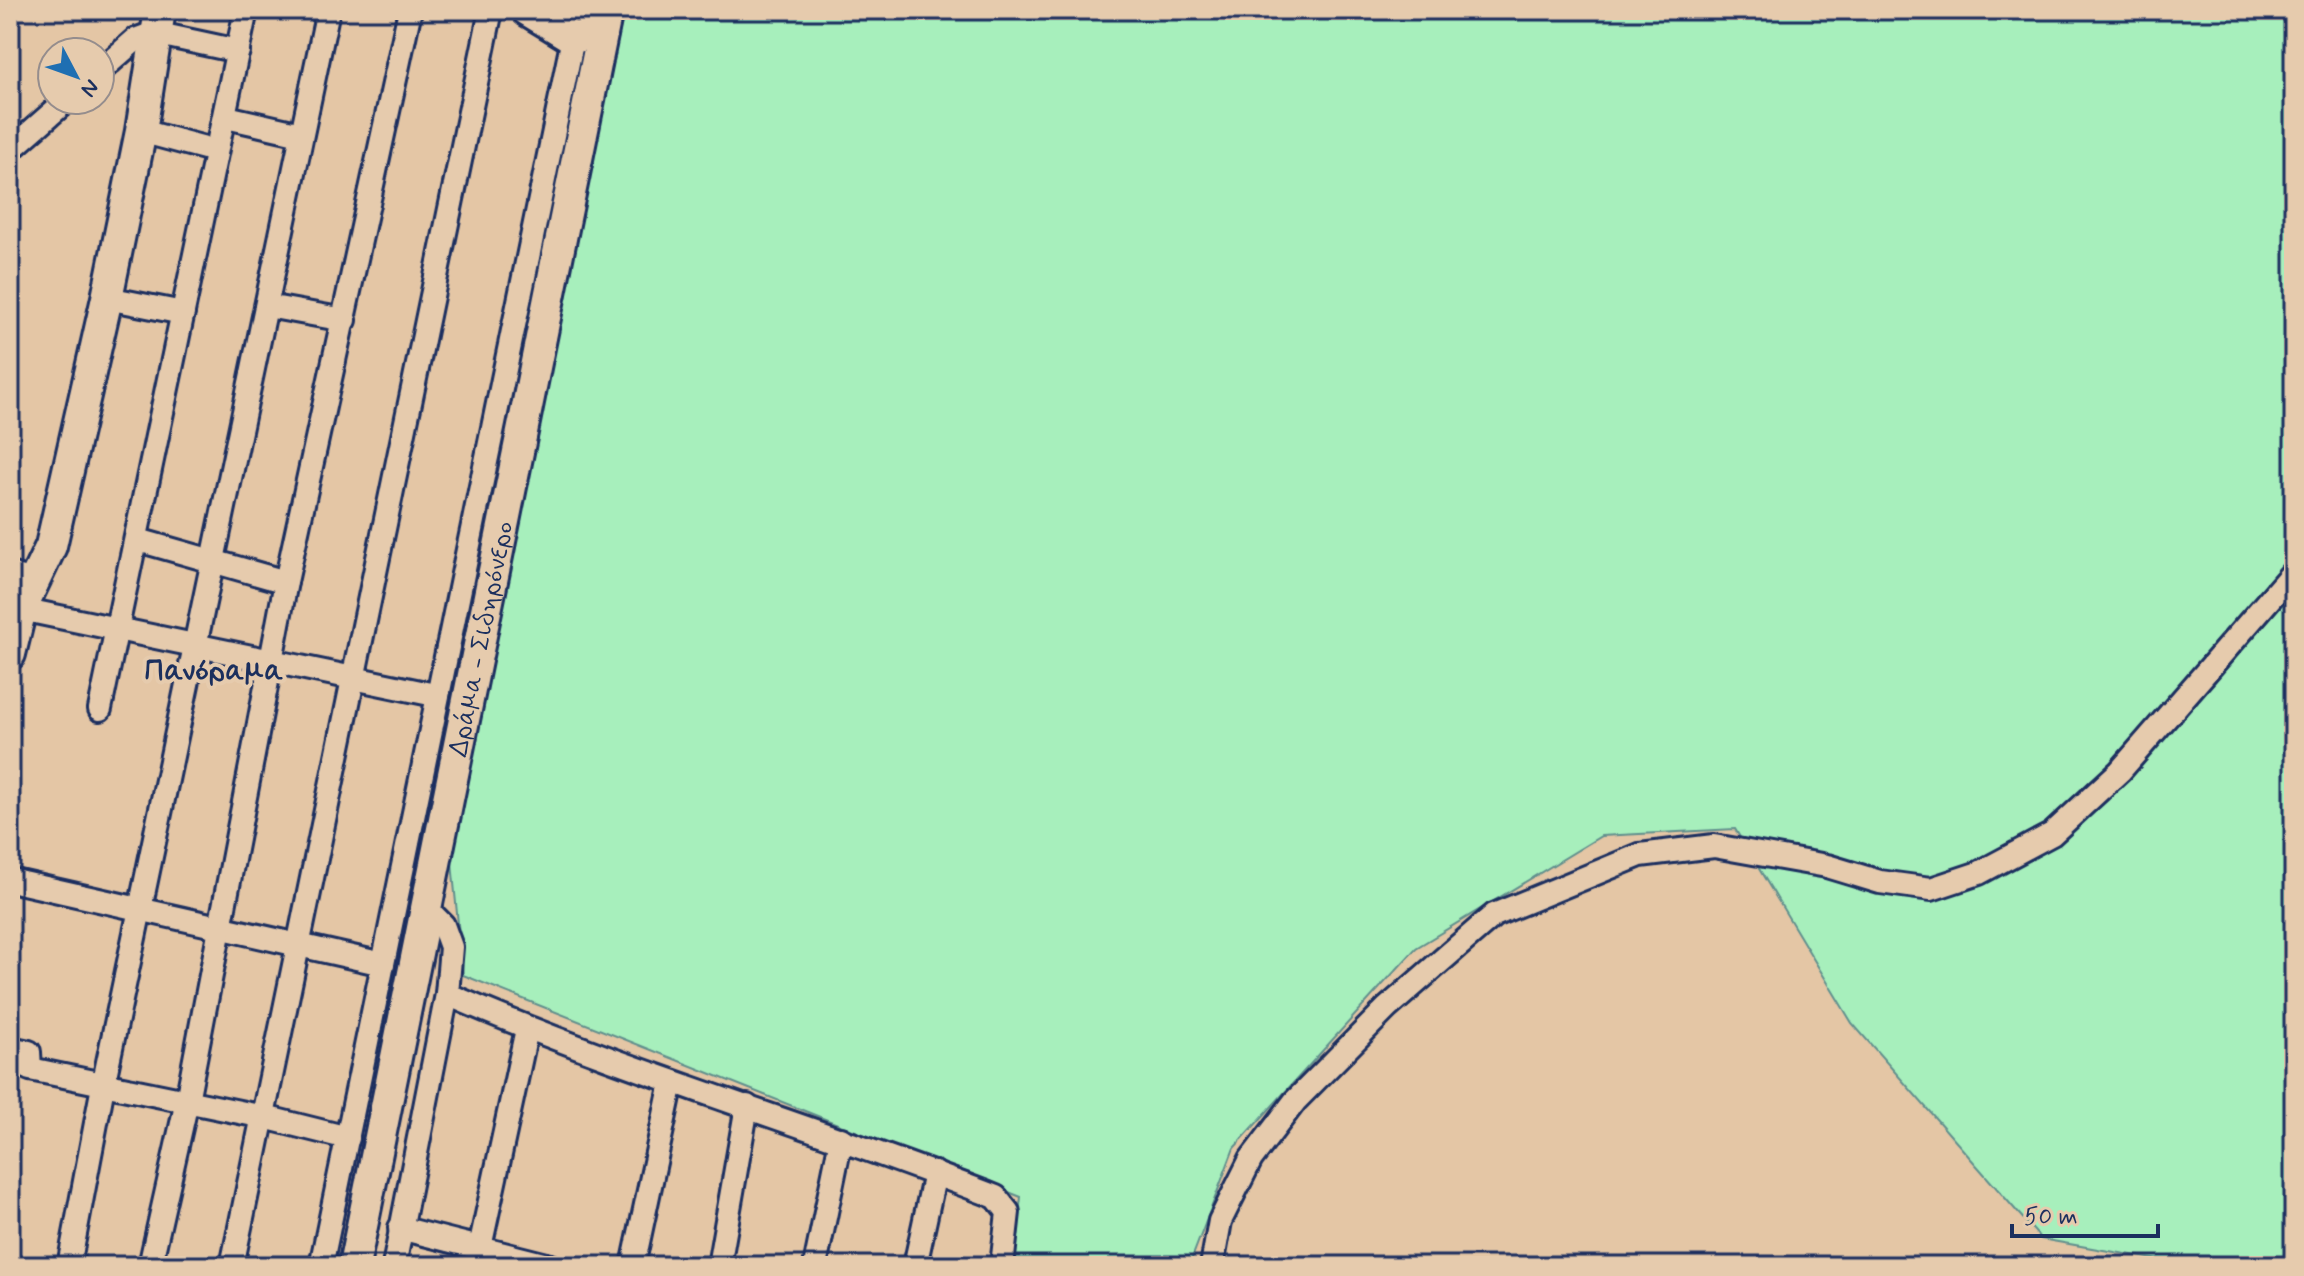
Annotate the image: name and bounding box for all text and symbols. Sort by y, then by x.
north arrow [36,36,116,116]
text: N [74,73,105,103]
street label: Δράμα - Σιδηρόνερο [442,518,523,760]
district label: Πανόραμα [145,652,283,691]
scale bar [2012,1188,2158,1238]
text: 50 m [2024,1202,2078,1233]

